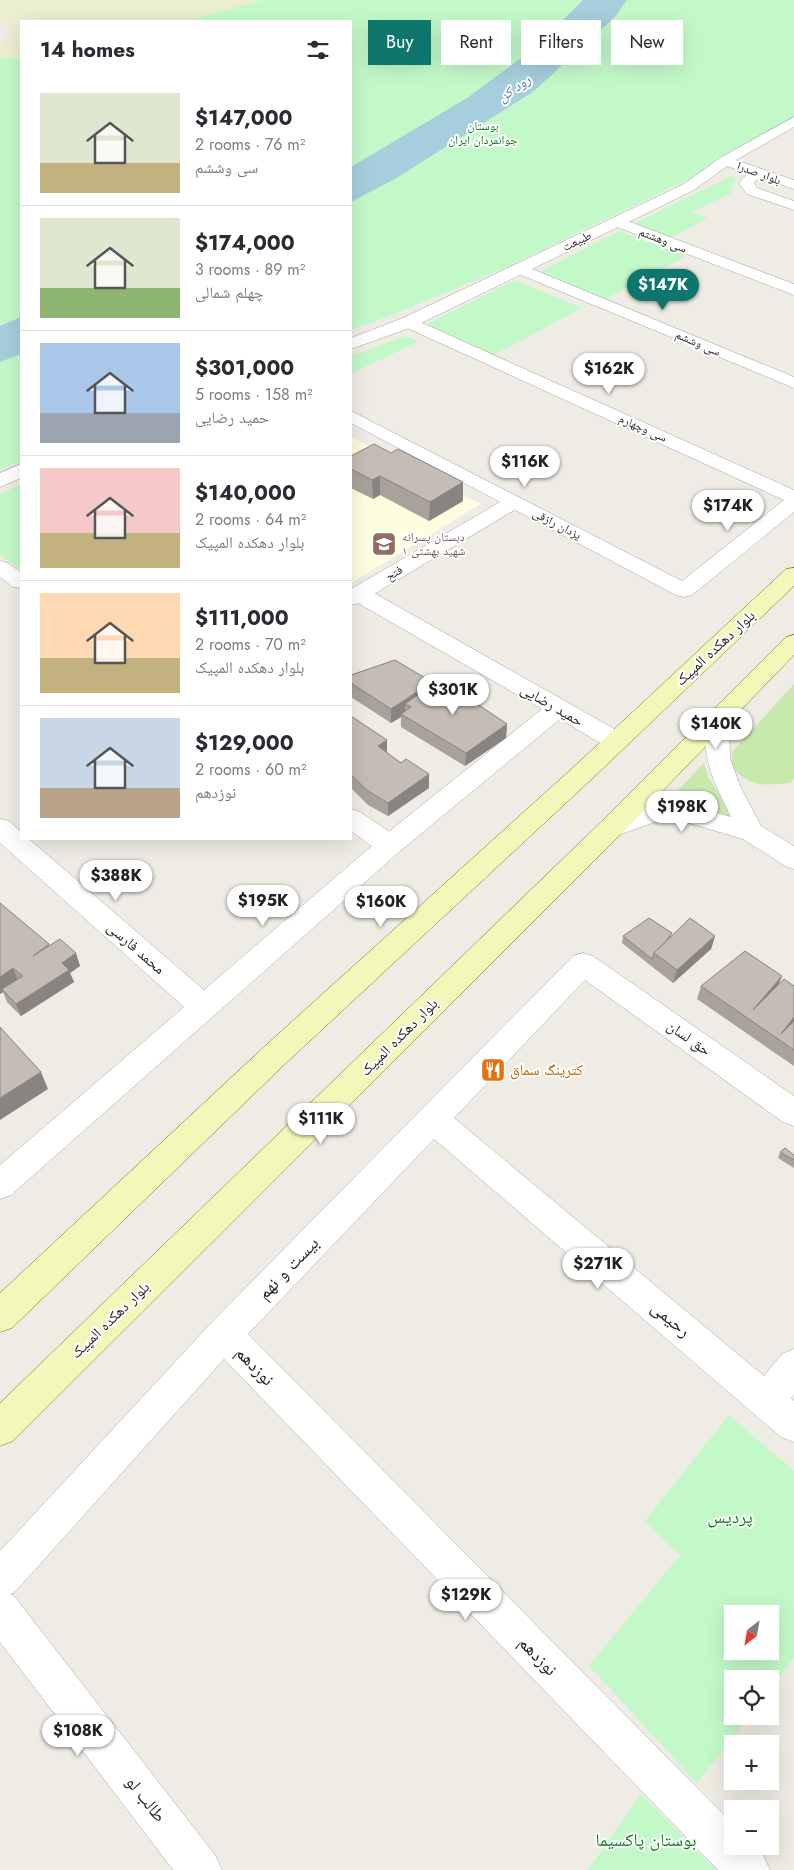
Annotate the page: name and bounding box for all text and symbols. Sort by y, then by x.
chip: Buy [368,20,431,65]
chip: Rent [441,20,511,65]
chip: Filters [521,20,601,65]
chip: New [611,20,683,65]
text: 14 homes [40,35,135,65]
icon: filters [304,36,332,64]
water label: رود کن [494,69,535,107]
text: $147,000 [195,103,292,133]
icon: home [80,113,140,173]
park label: بوستان جوانمردان ایران [448,117,518,149]
text: 2 rooms · 76 m² [195,133,305,156]
text: سی وششم [195,156,258,179]
street label: بلوار صدرا [735,157,783,189]
street label: سی وهشتم [636,223,690,257]
street label: طبیعت [559,226,595,256]
text: $174,000 [195,228,295,258]
icon: home [80,238,140,298]
text: 3 rooms · 89 m² [195,258,305,281]
pin: $147K [628,268,698,311]
text: $147K [638,273,688,296]
text: چهلم شمالی [195,281,264,304]
street label: سی وششم [673,325,723,361]
pin: $162K [574,352,644,395]
text: $301,000 [195,353,294,383]
text: $162K [584,357,634,380]
icon: home [80,363,140,423]
text: 5 rooms · 158 m² [195,383,313,406]
text: حمید رضایی [195,406,269,429]
street label: سی وچهارم [616,409,670,447]
pin: $116K [490,446,560,488]
text: $116K [501,450,549,473]
text: $140,000 [195,478,296,508]
icon: home [80,488,140,548]
pin: $174K [693,490,763,532]
text: $174K [703,494,753,517]
street label: یزدان رازقی [529,504,585,544]
text: 2 rooms · 64 m² [195,508,306,531]
place label: دبستان پسرانه شهید بهشتی ۱ [402,528,466,560]
text: بلوار دهکده المپیک [195,531,304,554]
school or university icon: دبستان پسرانه شهید بهشتی ۱ [371,531,397,557]
street label: فتح [382,561,406,585]
text: $111,000 [195,603,289,633]
street label: بلوار دهکده المپیک [670,605,760,691]
icon: home [80,613,140,673]
text: 2 rooms · 70 m² [195,633,306,656]
text: بلوار دهکده المپیک [195,656,304,679]
pin: $301K [418,674,488,716]
text: $301K [428,678,478,701]
street label: حمید رضایی [516,678,588,732]
pin: $140K [681,708,751,750]
text: $140K [690,712,742,735]
text: $129,000 [195,728,294,758]
icon: home [80,738,140,798]
text: 2 rooms · 60 m² [195,758,307,781]
text: نوزدهم [195,781,236,804]
pin: $198K [647,790,717,833]
text: $198K [657,795,707,818]
pin: $388K [81,860,151,902]
text: $388K [90,864,142,887]
pin: $195K [228,884,298,927]
pin: $160K [346,886,416,928]
text: $195K [238,889,288,912]
text: $160K [356,890,406,913]
street label: محمد فارسی [102,917,170,980]
street label: بلوار دهکده المپیک [355,993,443,1081]
street label: حق لسان [662,1015,716,1061]
restaurant icon: کترینگ سماق [480,1057,506,1083]
place label: کترینگ سماق [510,1059,583,1081]
pin: $111K [286,1102,356,1145]
text: $111K [298,1107,344,1130]
street label: بیست و نهم [251,1231,325,1305]
pin: $271K [563,1248,633,1290]
text: $271K [573,1252,623,1275]
street label: بلوار دهکده المپیک [65,1276,155,1364]
street label: رحیمی [646,1295,697,1343]
street label: نوزدهم [230,1340,281,1392]
park label: پردیس [707,1504,753,1530]
pin: $129K [431,1578,501,1621]
text: $129K [441,1583,491,1606]
north arrow [724,1605,779,1660]
map controls [724,1605,779,1855]
street label: نوزدهم [513,1630,564,1682]
button: locate [724,1670,779,1725]
pin: $108K [43,1714,113,1757]
text: $108K [53,1719,103,1742]
button: + [724,1735,779,1790]
street label: طالب لو [120,1770,172,1828]
button: − [724,1800,779,1855]
park label: بوستان پاکسیما [596,1827,696,1853]

